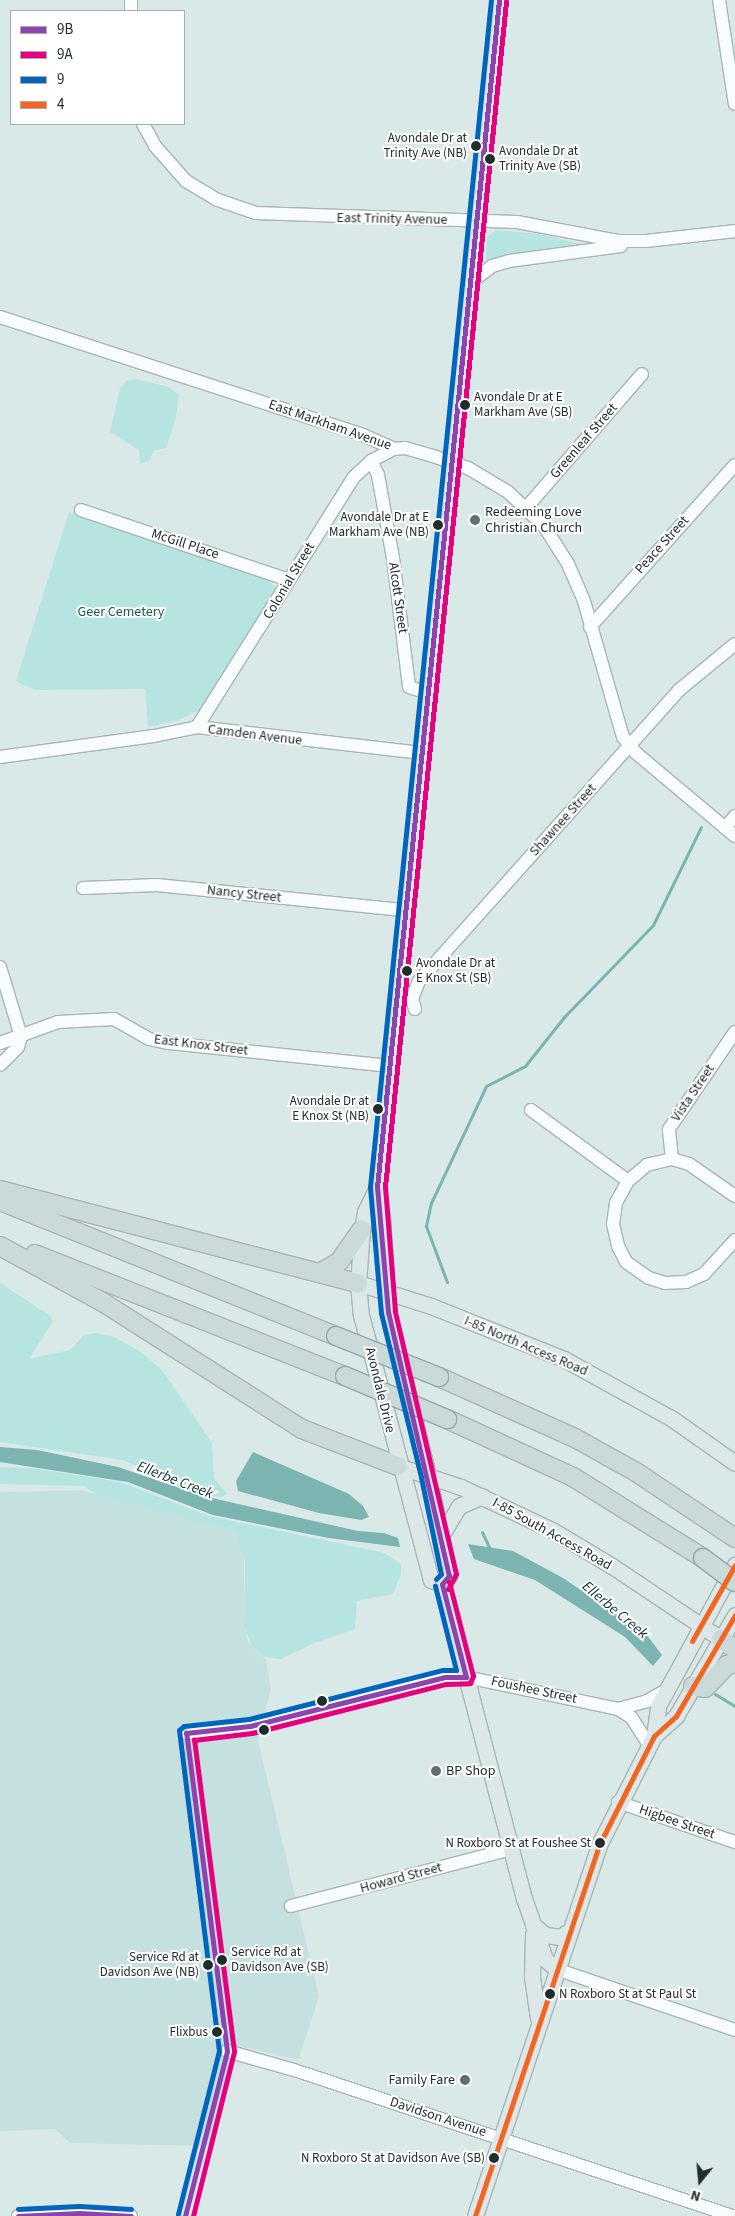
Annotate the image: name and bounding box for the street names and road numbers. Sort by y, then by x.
street label: East Trinity Avenue [336,210,448,228]
street label: East Markham Avenue [266,396,394,454]
street label: Greenleaf Street [547,400,621,482]
street label: Peace Street [632,513,692,577]
street label: McGill Place [149,525,221,563]
street label: Colonial Street [260,540,318,622]
street label: Alcott Street [385,561,411,635]
street label: Camden Avenue [207,721,303,749]
street label: Shawnee Street [526,780,600,860]
street label: Nancy Street [206,882,282,906]
street label: East Knox Street [153,1031,249,1059]
street label: Vista Street [668,1061,718,1125]
street label: I-85 North Access Road [462,1312,590,1380]
street label: Avondale Drive [361,1345,399,1435]
street label: I-85 South Access Road [489,1494,615,1574]
street label: Foushee Street [490,1673,578,1707]
street label: Higbee Street [637,1801,717,1843]
street label: Howard Street [358,1859,444,1897]
street label: Davidson Avenue [388,2093,488,2141]

